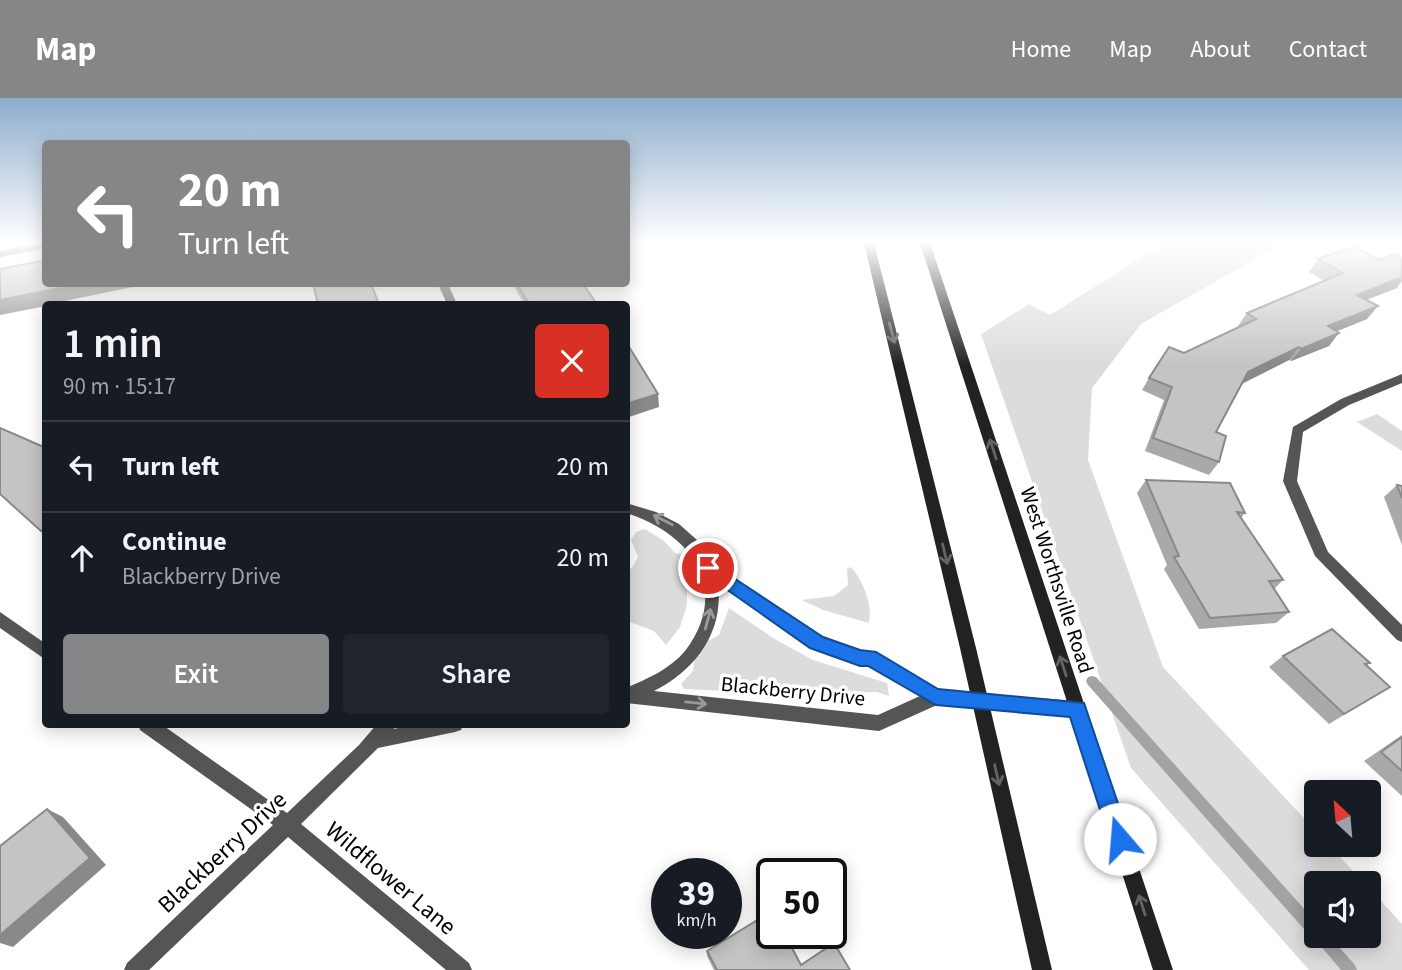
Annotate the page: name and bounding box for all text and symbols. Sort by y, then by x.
text: Map [35,26,96,73]
text: Home [1011,32,1071,67]
text: Map [1109,32,1152,67]
text: About [1190,32,1251,67]
text: Contact [1289,32,1367,67]
text: 20 m [178,156,282,226]
icon: left [63,168,154,259]
text: Turn left [178,221,289,267]
text: 1 min [63,314,163,374]
one-way arrow [886,321,899,343]
button: close [535,324,609,398]
text: 90 m · 15:17 [63,370,176,403]
one-way arrow [985,439,998,461]
icon: left [63,448,101,486]
text: Turn left [122,448,219,485]
text: 20 m [556,448,609,485]
street label: West Worthsville Road [1013,483,1101,677]
one-way arrow [653,513,674,527]
text: Continue [122,523,227,560]
pin [678,538,738,598]
icon: ahead [63,539,101,577]
text: 20 m [556,539,609,576]
one-way arrow [939,542,952,565]
icon: arrive [689,549,727,587]
text: Blackberry Drive [122,560,281,593]
one-way arrow [702,608,715,630]
button: Exit [63,634,329,714]
button: Share [343,634,609,714]
one-way arrow [1056,655,1068,677]
street label: Blackberry Drive [719,669,867,713]
one-way arrow [684,697,706,710]
one-way arrow [990,763,1004,786]
north arrow [1304,780,1381,858]
map controls [1304,780,1381,948]
street label: Blackberry Drive [150,783,295,922]
position arrow [1083,802,1157,876]
street label: Wildflower Lane [318,813,464,944]
speed limit sign: 50 [756,858,847,949]
text: 39 [678,869,715,919]
button: sound [1304,871,1381,948]
one-way arrow [1134,895,1147,917]
text: km/h [677,908,716,933]

